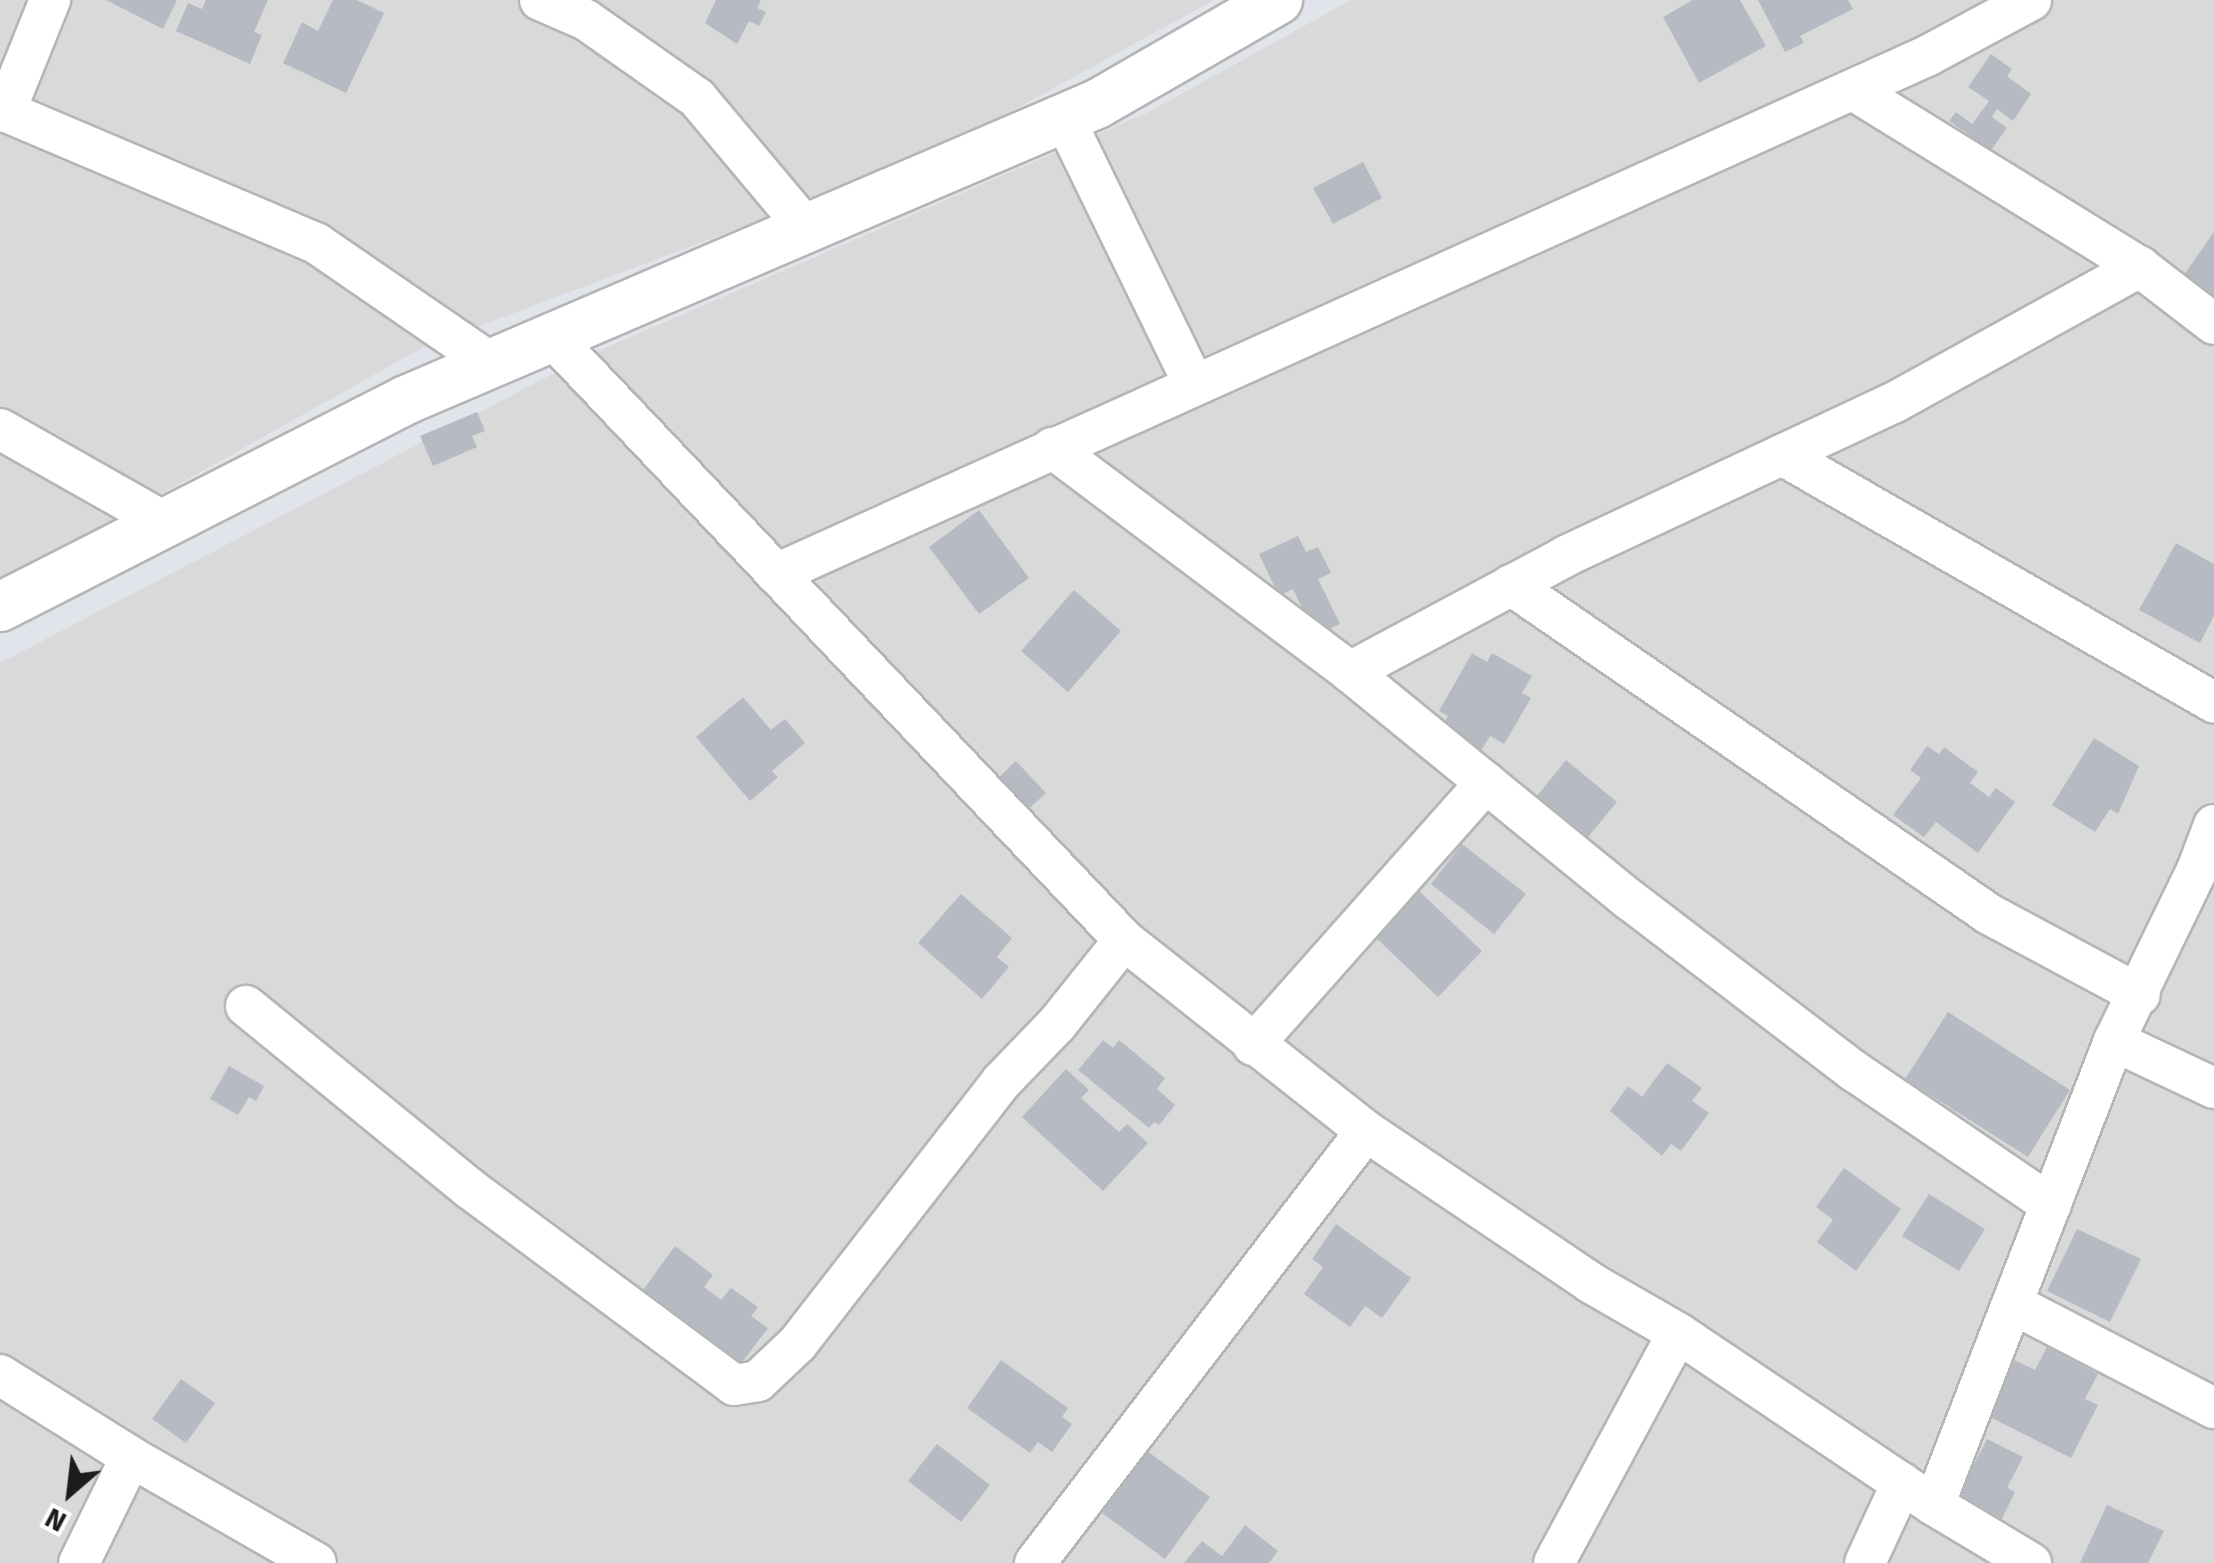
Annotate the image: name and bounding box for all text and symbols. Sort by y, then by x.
north arrow [20,1443,120,1543]
text: N [40,1501,72,1539]

